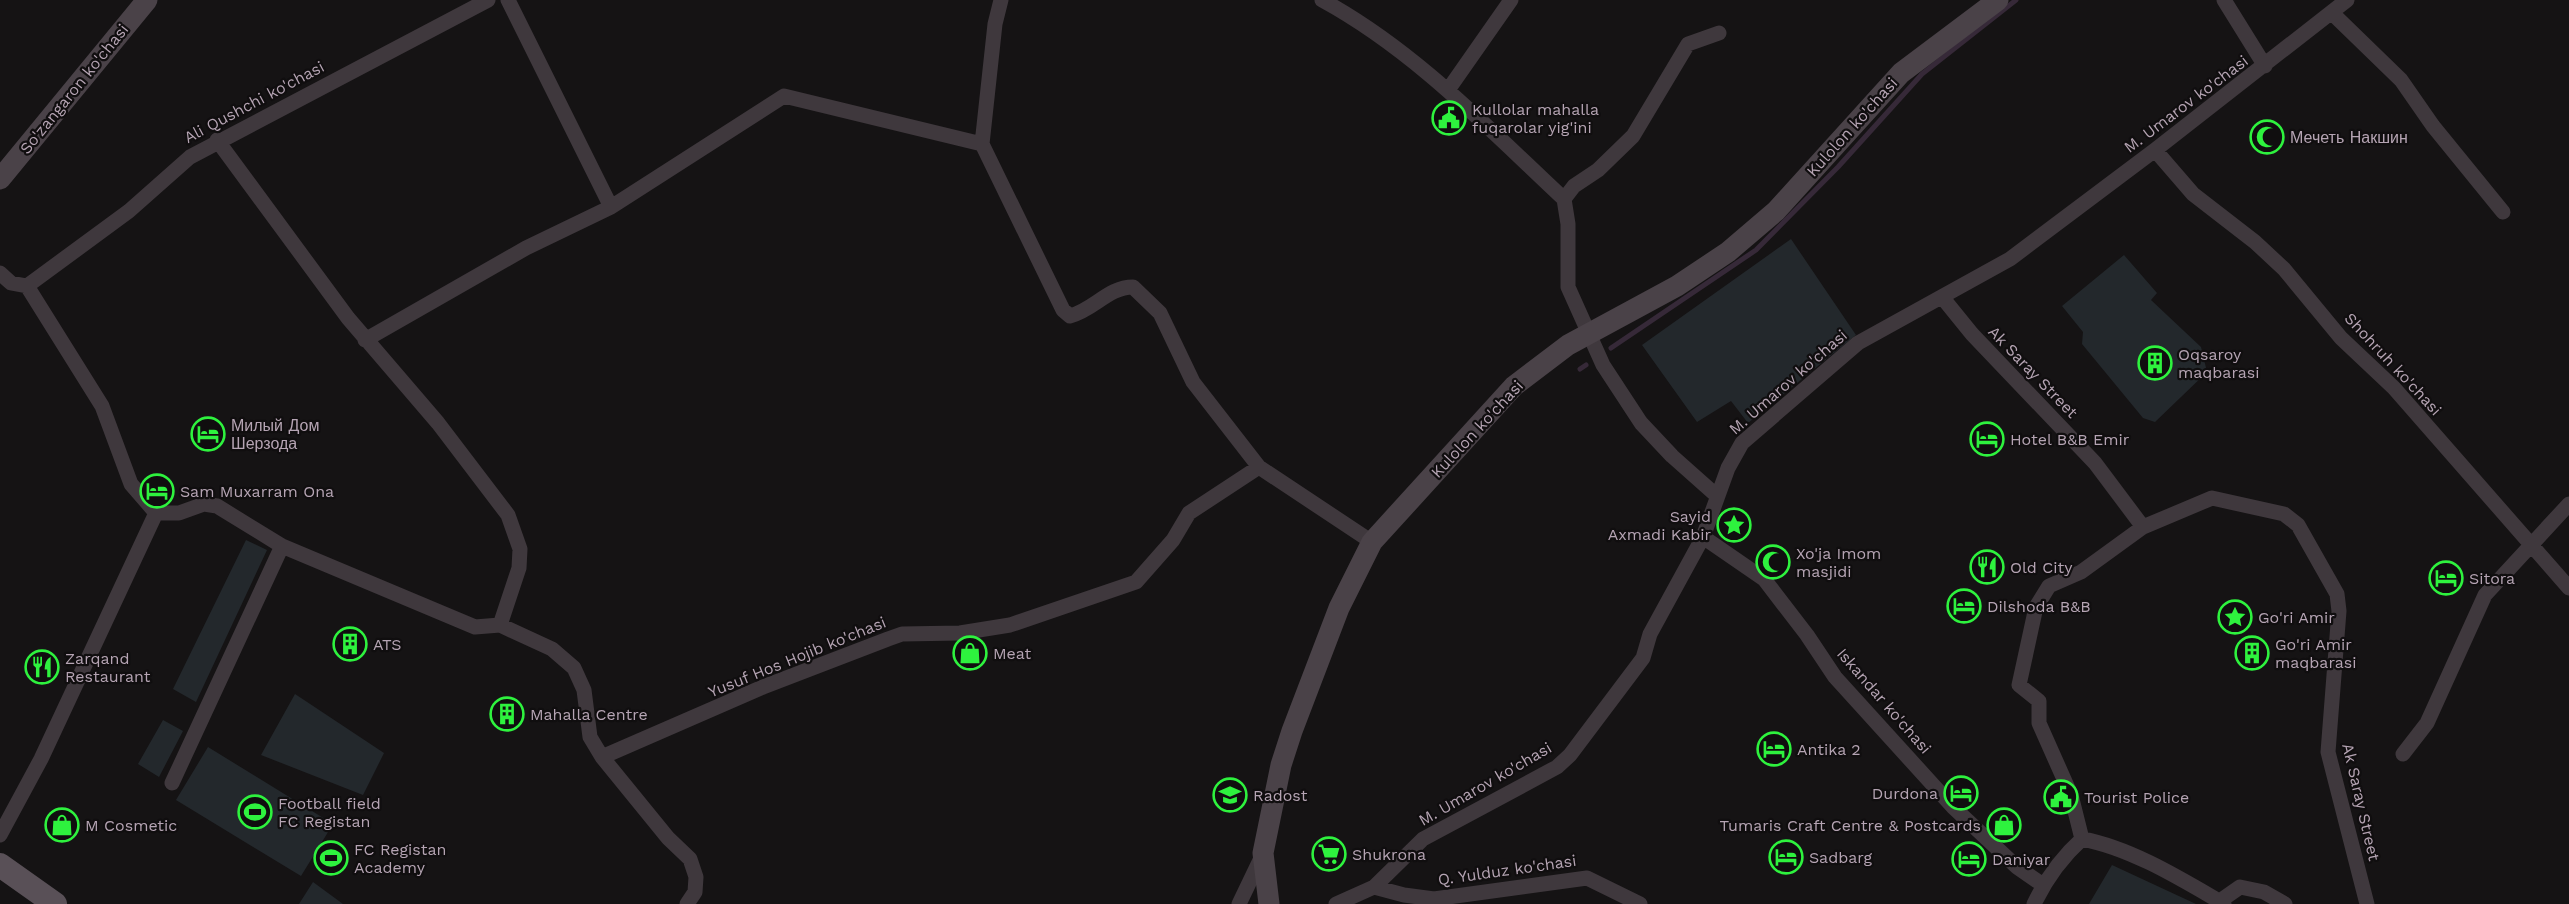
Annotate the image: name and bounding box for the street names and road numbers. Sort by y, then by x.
street label: So'zangaron ko'chasi [16,20,132,158]
street label: M. Umarov ko'chasi [2120,51,2252,157]
street label: Ali Qushchi ko'chasi [181,57,327,147]
street label: Kulolon ko'chasi [1803,74,1901,180]
street label: Shohruh ko'chasi [2341,309,2445,419]
street label: Ak Saray Street [1984,322,2082,422]
street label: M. Umarov ko'chasi [1725,326,1851,438]
street label: Kulolon ko'chasi [1427,376,1527,482]
street label: Yusuf Hos Hojib ko'chasi [705,613,889,701]
street label: Iskandar ko'chasi [1833,644,1935,758]
street label: M. Umarov ko'chasi [1415,738,1555,830]
street label: Ak Saray Street [2338,741,2384,863]
street label: Q. Yulduz ko'chasi [1437,851,1577,889]

